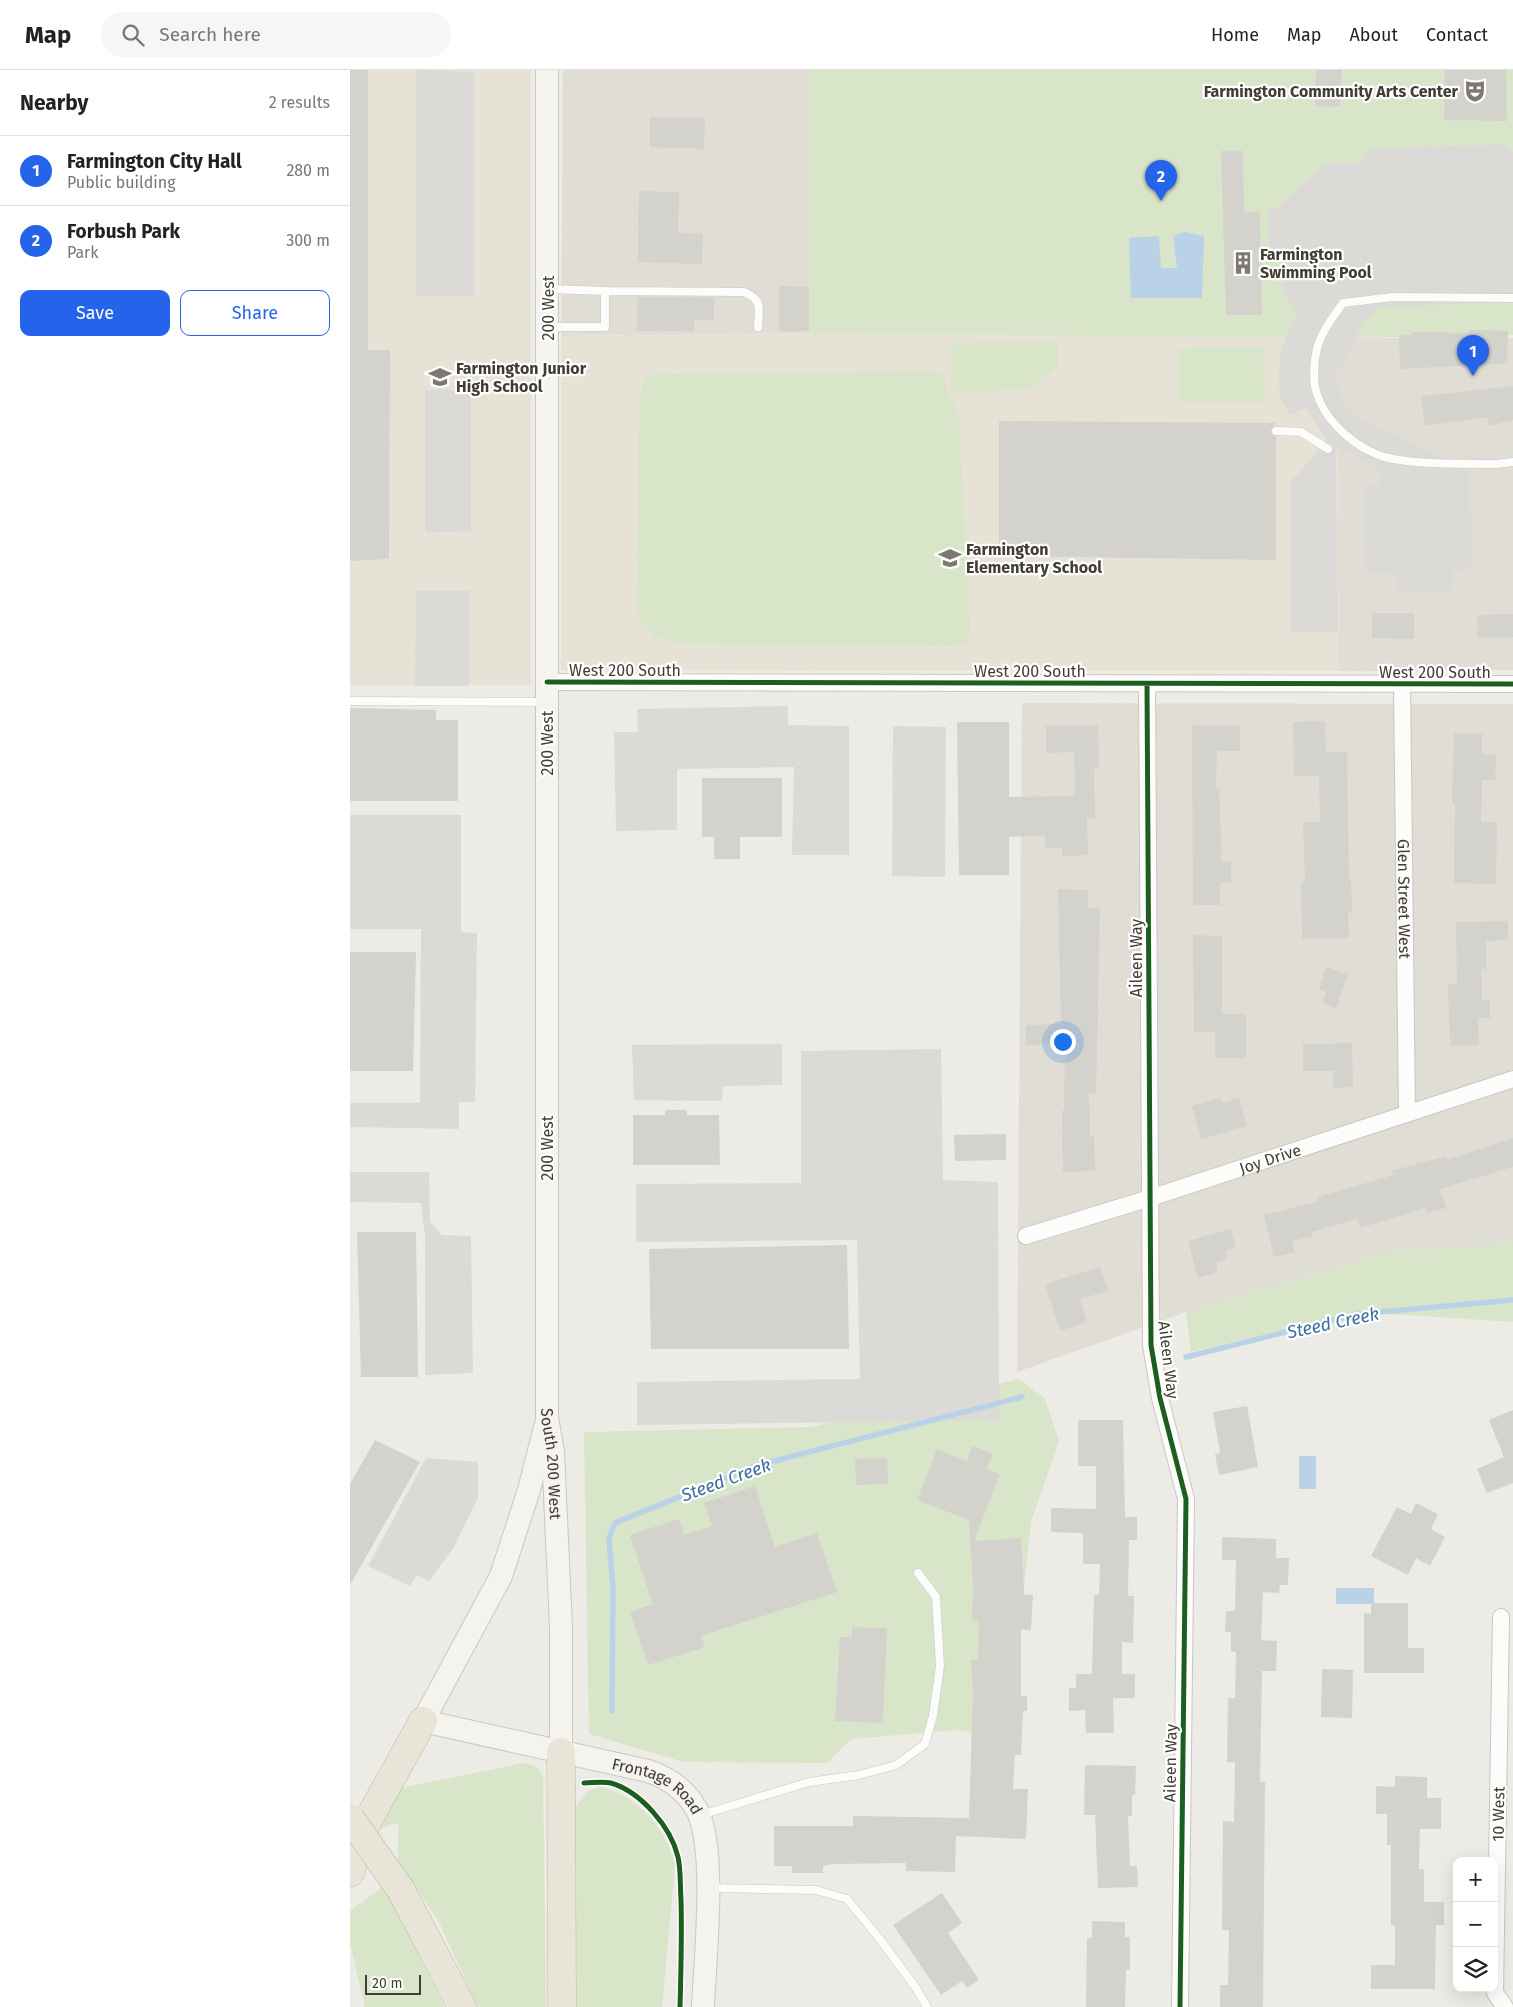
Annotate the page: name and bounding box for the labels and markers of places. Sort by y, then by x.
theatre icon: Farmington Community Arts Center [1462,78,1488,104]
place label: Farmington Community Arts Center [1204,82,1459,101]
pin: 2 [1145,160,1177,201]
place label: Farmington Swimming Pool [1260,245,1372,282]
building icon: Farmington Swimming Pool [1230,250,1256,276]
pin: 1 [1457,335,1489,376]
place label: Farmington Junior High School [456,359,587,396]
school or university icon: Farmington Junior High School [427,364,453,390]
place label: Farmington Elementary School [966,540,1102,577]
school or university icon: Farmington Elementary School [937,545,963,571]

